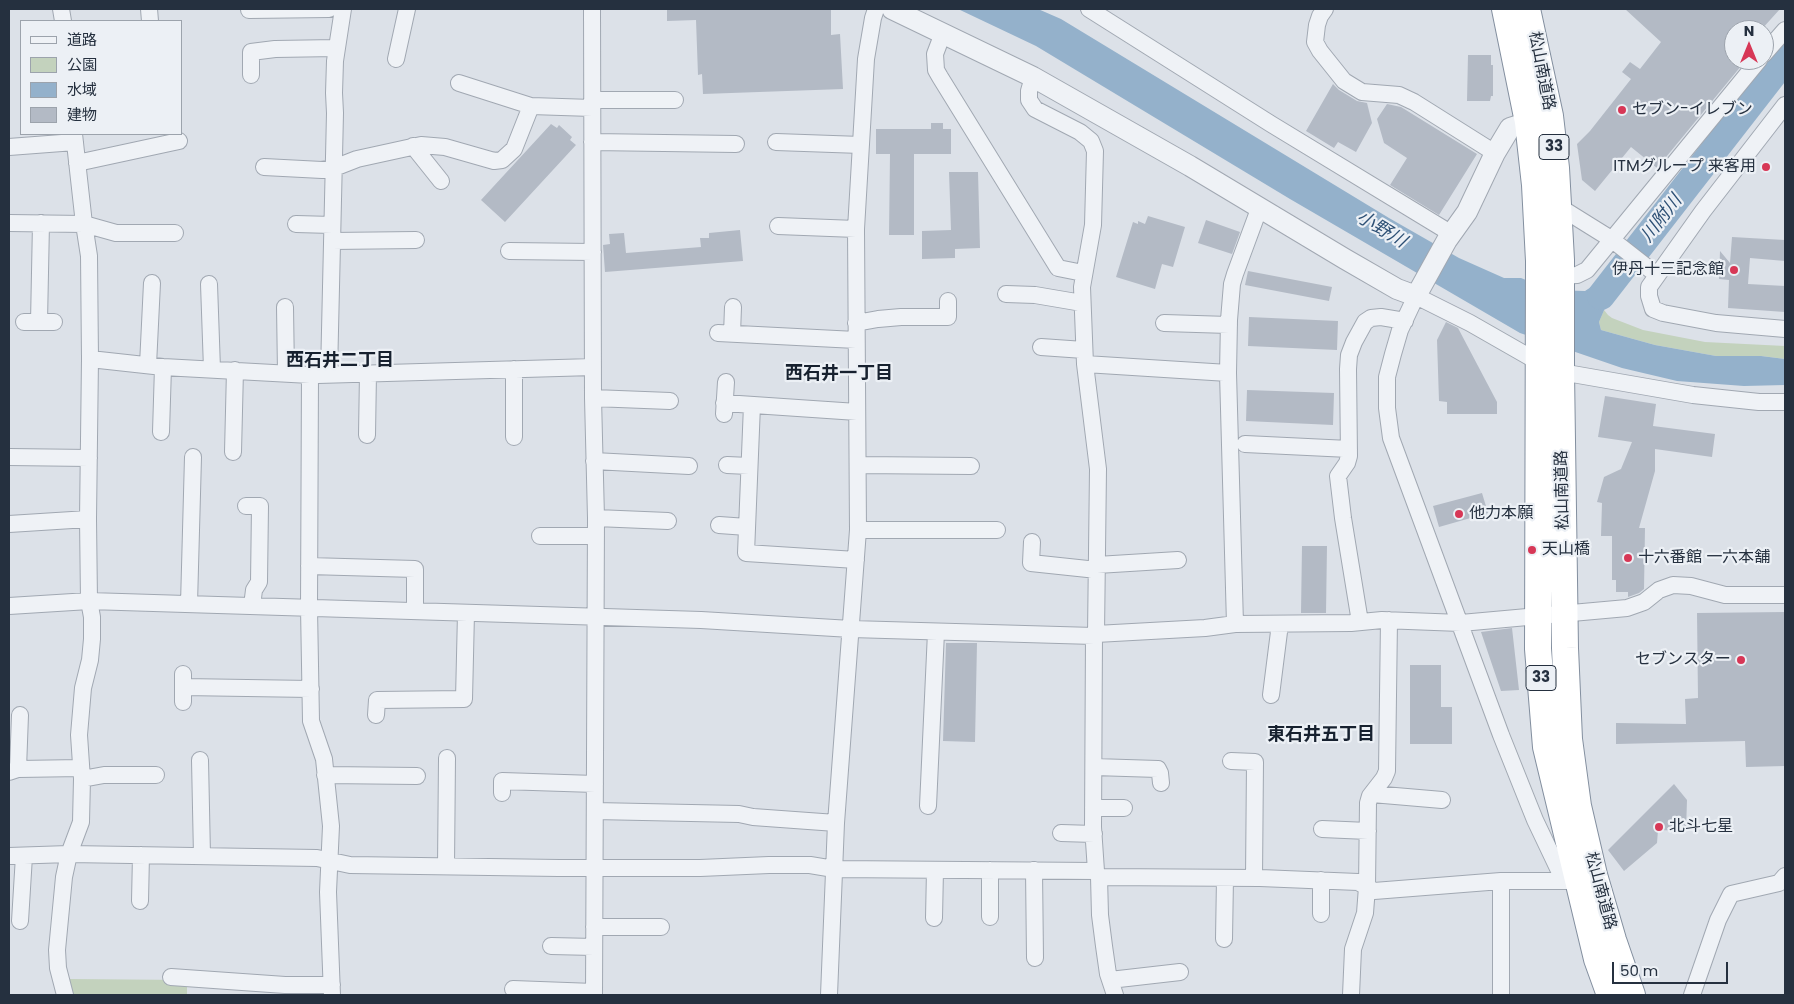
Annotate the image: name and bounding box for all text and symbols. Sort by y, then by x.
legend [20,20,182,135]
north arrow [1724,20,1774,70]
text: N [1744,21,1754,41]
text: 道路 [67,29,97,50]
street label: 松山南道路 [1524,30,1558,112]
text: 公園 [67,54,97,75]
text: 水域 [67,79,97,100]
place label: セブン-イレブン [1632,100,1753,120]
text: 建物 [67,104,97,125]
marker: セブン-イレブン [1616,104,1628,116]
road number: 33 [1539,134,1569,160]
place label: ITMグループ 来客用 [1613,157,1756,177]
marker: ITMグループ 来客用 [1760,161,1772,173]
water label: 川附川 [1637,191,1687,247]
water label: 小野川 [1352,207,1410,253]
place label: 伊丹十三記念館 [1612,260,1724,280]
marker: 伊丹十三記念館 [1728,264,1740,276]
district label: 西石井二丁目 [286,350,394,372]
district label: 西石井一丁目 [785,363,893,385]
street label: 松山南道路 [1553,450,1573,530]
place label: 他力本願 [1469,504,1533,524]
marker: 他力本願 [1453,508,1465,520]
place label: 天山橋 [1542,540,1590,560]
marker: 天山橋 [1526,544,1538,556]
place label: 十六番館 一六本舗 [1638,548,1770,568]
marker: 十六番館 一六本舗 [1622,552,1634,564]
place label: セブンスター [1635,650,1731,670]
marker: セブンスター [1735,654,1747,666]
road number: 33 [1526,666,1556,690]
district label: 東石井五丁目 [1267,724,1375,746]
place label: 北斗七星 [1669,817,1733,837]
marker: 北斗七星 [1653,821,1665,833]
street label: 松山南道路 [1580,850,1620,932]
scale bar [1614,952,1730,984]
text: 50 m [1620,960,1658,981]

